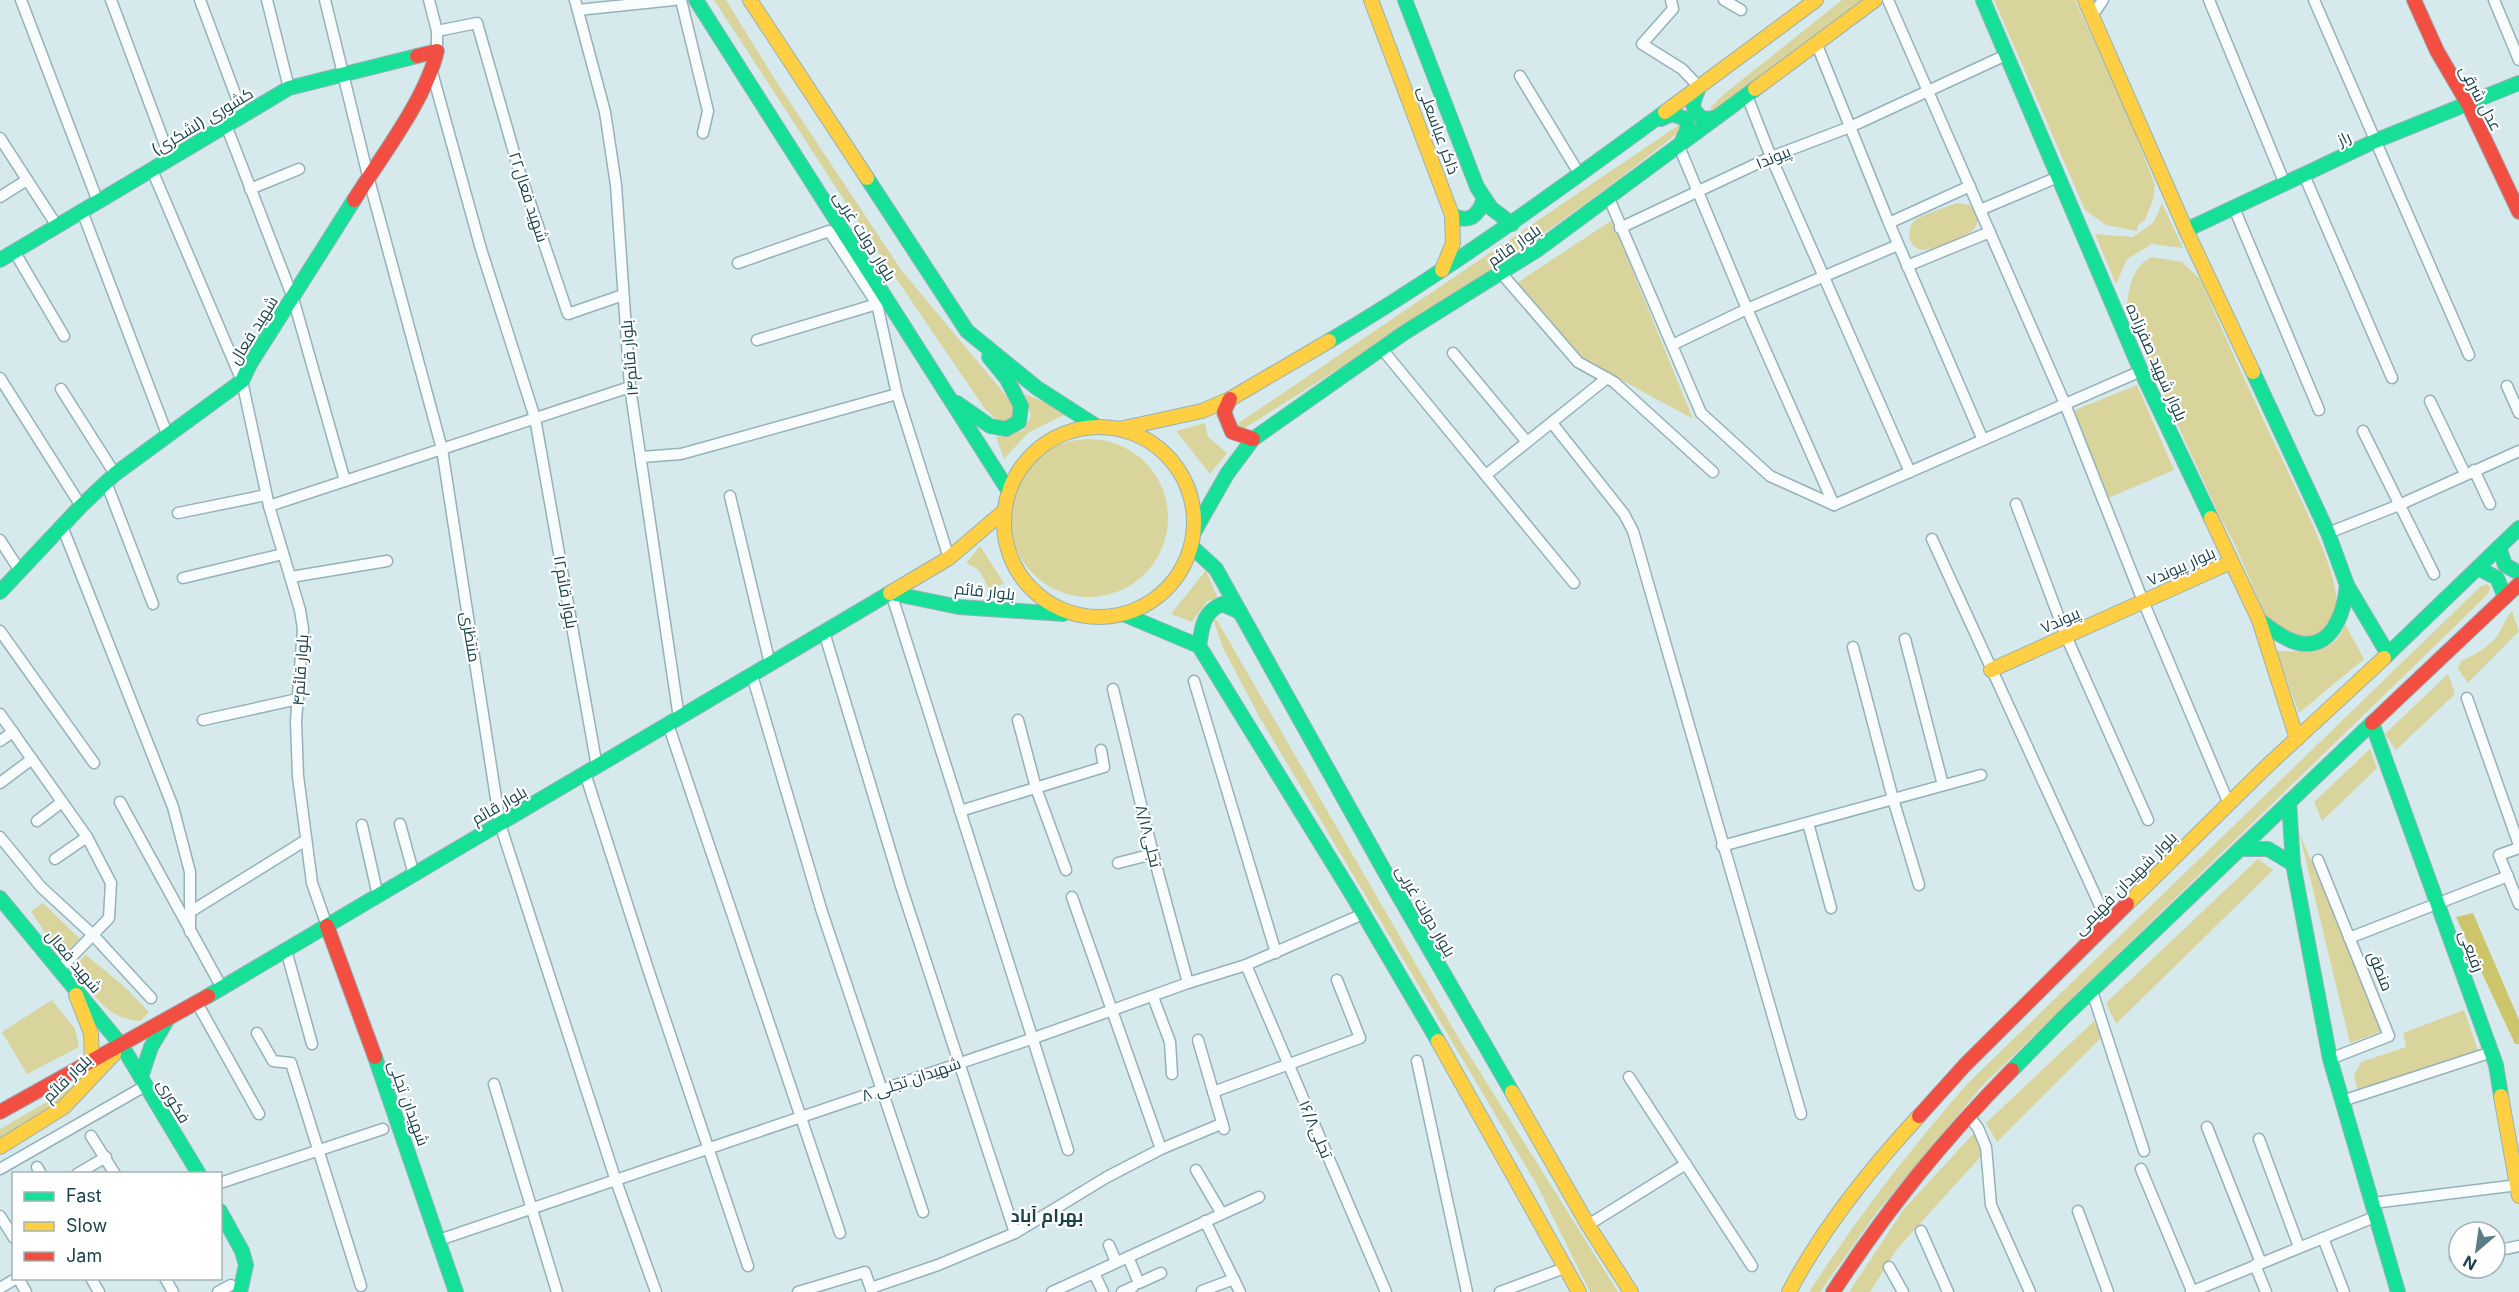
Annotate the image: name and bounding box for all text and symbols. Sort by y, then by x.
street label: عدل شرقی [2454,62,2507,135]
street label: کشوری (لشکری) [147,83,257,160]
street label: ذاکر عباسعلی [1413,83,1464,177]
street label: راز [2333,126,2354,150]
street label: پیوند۱ [1753,140,1795,175]
street label: شهید فعال۲۲ [504,149,553,245]
street label: بلوار دولت غربی [828,187,901,285]
street label: بلوار قائم [1483,219,1546,272]
street label: شهید فعال [224,292,283,368]
street label: بلوار شهید صفرزاده [2121,300,2192,424]
street label: بلوار قائم۱۴ [616,319,644,397]
street label: بلوار پیوند۷ [2144,542,2219,592]
street label: بلوار قائم۱۲ [548,554,582,631]
street label: بلوار قائم [954,578,1016,606]
street label: پیوند۷ [2037,602,2084,639]
street label: منتظزی [456,610,485,664]
street label: بلوار قائم۴ [288,634,314,706]
street label: بلوار قائم [468,781,531,831]
street label: تجلی۸/۱۸ [1131,803,1167,870]
street label: بلوار شهیدان فهیمی [2069,827,2182,940]
street label: بلوار دولت غربی [1391,862,1460,961]
street label: شهید فعال [41,925,106,997]
street label: رفیعی [2454,927,2489,975]
street label: منطق [2363,948,2398,994]
street label: بلوار قائم [38,1050,97,1108]
street label: شهیدان تجلی ۸ [859,1053,964,1106]
street label: شهیدان تجلی [383,1058,434,1149]
street label: فکوری [152,1075,195,1127]
street label: تجلی۱۶/۸ [1294,1097,1337,1162]
legend [12,1172,222,1280]
text: Fast [66,1185,102,1206]
district label: بهرام آباد [1011,1205,1083,1228]
text: Slow [66,1215,107,1236]
north arrow [2447,1220,2507,1280]
text: Jam [66,1245,102,1266]
text: N [2460,1251,2480,1275]

